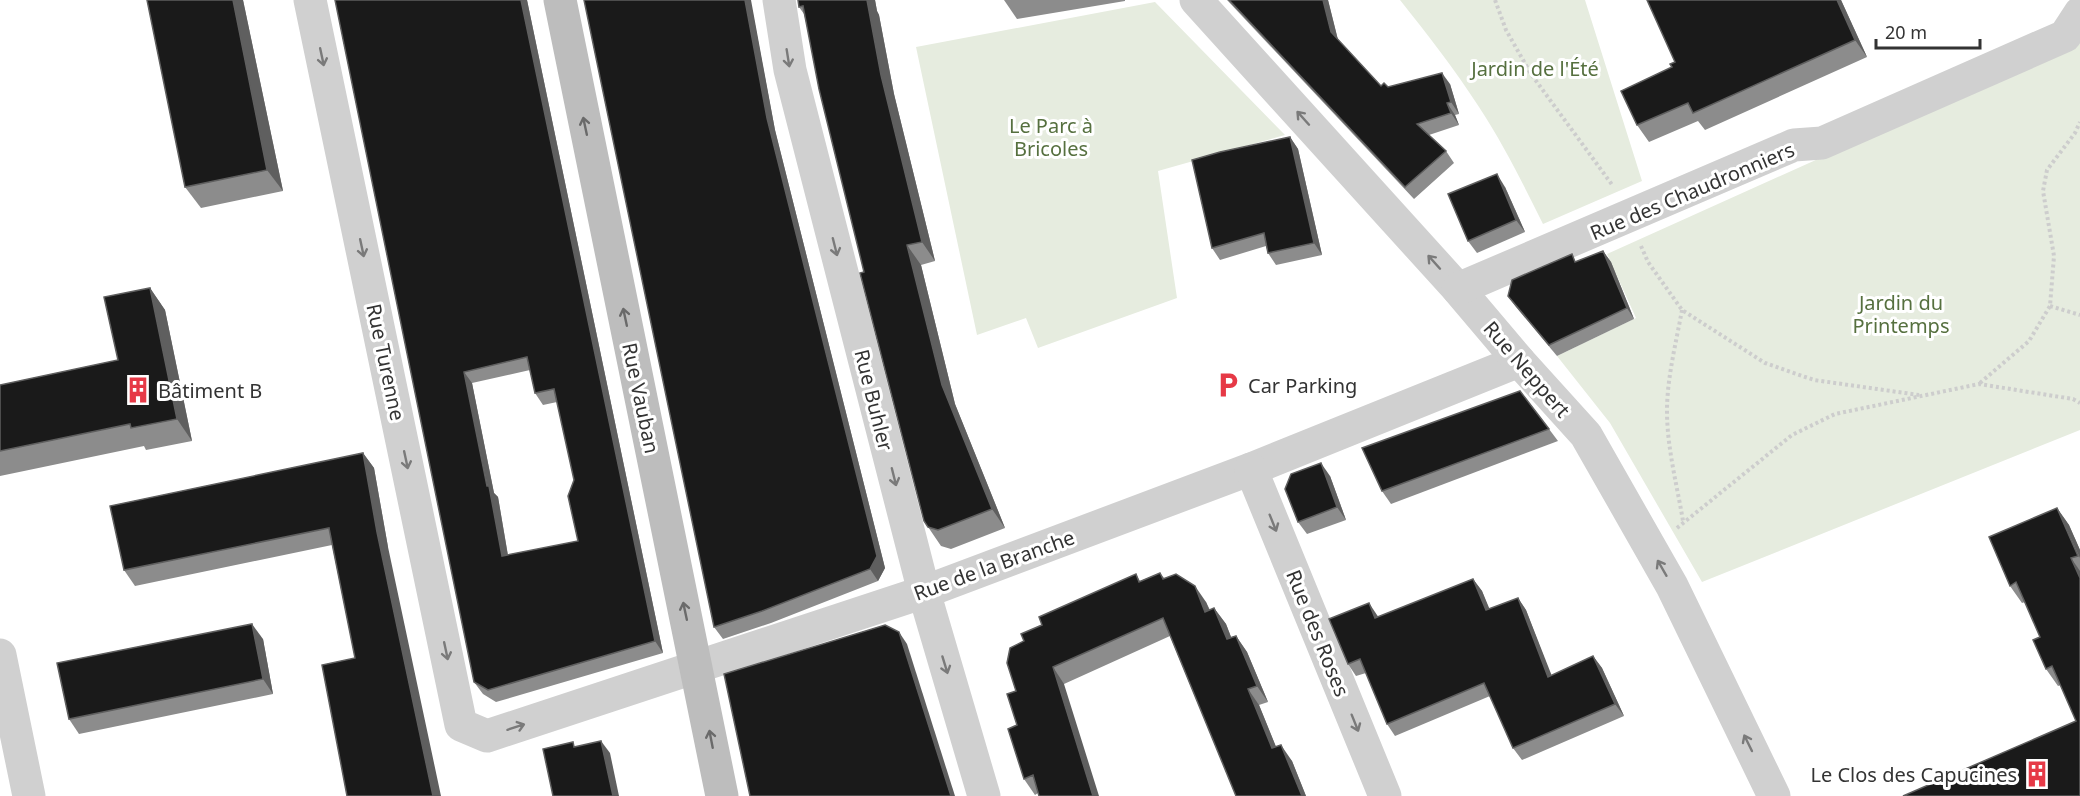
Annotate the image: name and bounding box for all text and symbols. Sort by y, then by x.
scale bar [1876,12,1980,50]
text: 20 m [1885,20,1927,44]
one-way arrow [317,47,328,67]
one-way arrow [783,47,794,67]
park label: Jardin de l'Été [1469,55,1599,82]
one-way arrow [1296,110,1310,125]
park label: Le Parc à Bricoles [1009,112,1093,162]
one-way arrow [579,117,591,136]
street label: Rue des Chaudronniers [1586,136,1798,246]
one-way arrow [830,237,842,256]
one-way arrow [357,238,368,257]
one-way arrow [1427,255,1441,270]
park label: Jardin du Printemps [1853,289,1949,339]
street label: Rue Turenne [360,301,412,423]
one-way arrow [619,308,630,327]
street label: Rue Neppert [1478,315,1576,423]
street label: Rue Vauban [616,340,666,456]
street label: Rue Buhler [848,346,900,454]
parking icon: Car Parking [1213,370,1243,400]
place label: Car Parking [1248,372,1357,399]
building icon: Bâtiment B [123,375,153,405]
place label: Bâtiment B [158,377,262,404]
one-way arrow [401,449,412,469]
one-way arrow [889,467,901,486]
one-way arrow [1268,514,1279,532]
street label: Rue de la Branche [910,523,1078,607]
one-way arrow [1656,560,1668,577]
street label: Rue des Roses [1280,566,1356,700]
one-way arrow [679,602,690,621]
one-way arrow [440,641,452,660]
one-way arrow [940,655,951,674]
one-way arrow [1350,713,1361,732]
one-way arrow [506,721,525,732]
one-way arrow [705,729,716,749]
one-way arrow [1742,735,1754,753]
building icon: Le Clos des Capucines [2022,759,2052,789]
place label: Le Clos des Capucines [1811,761,2017,788]

